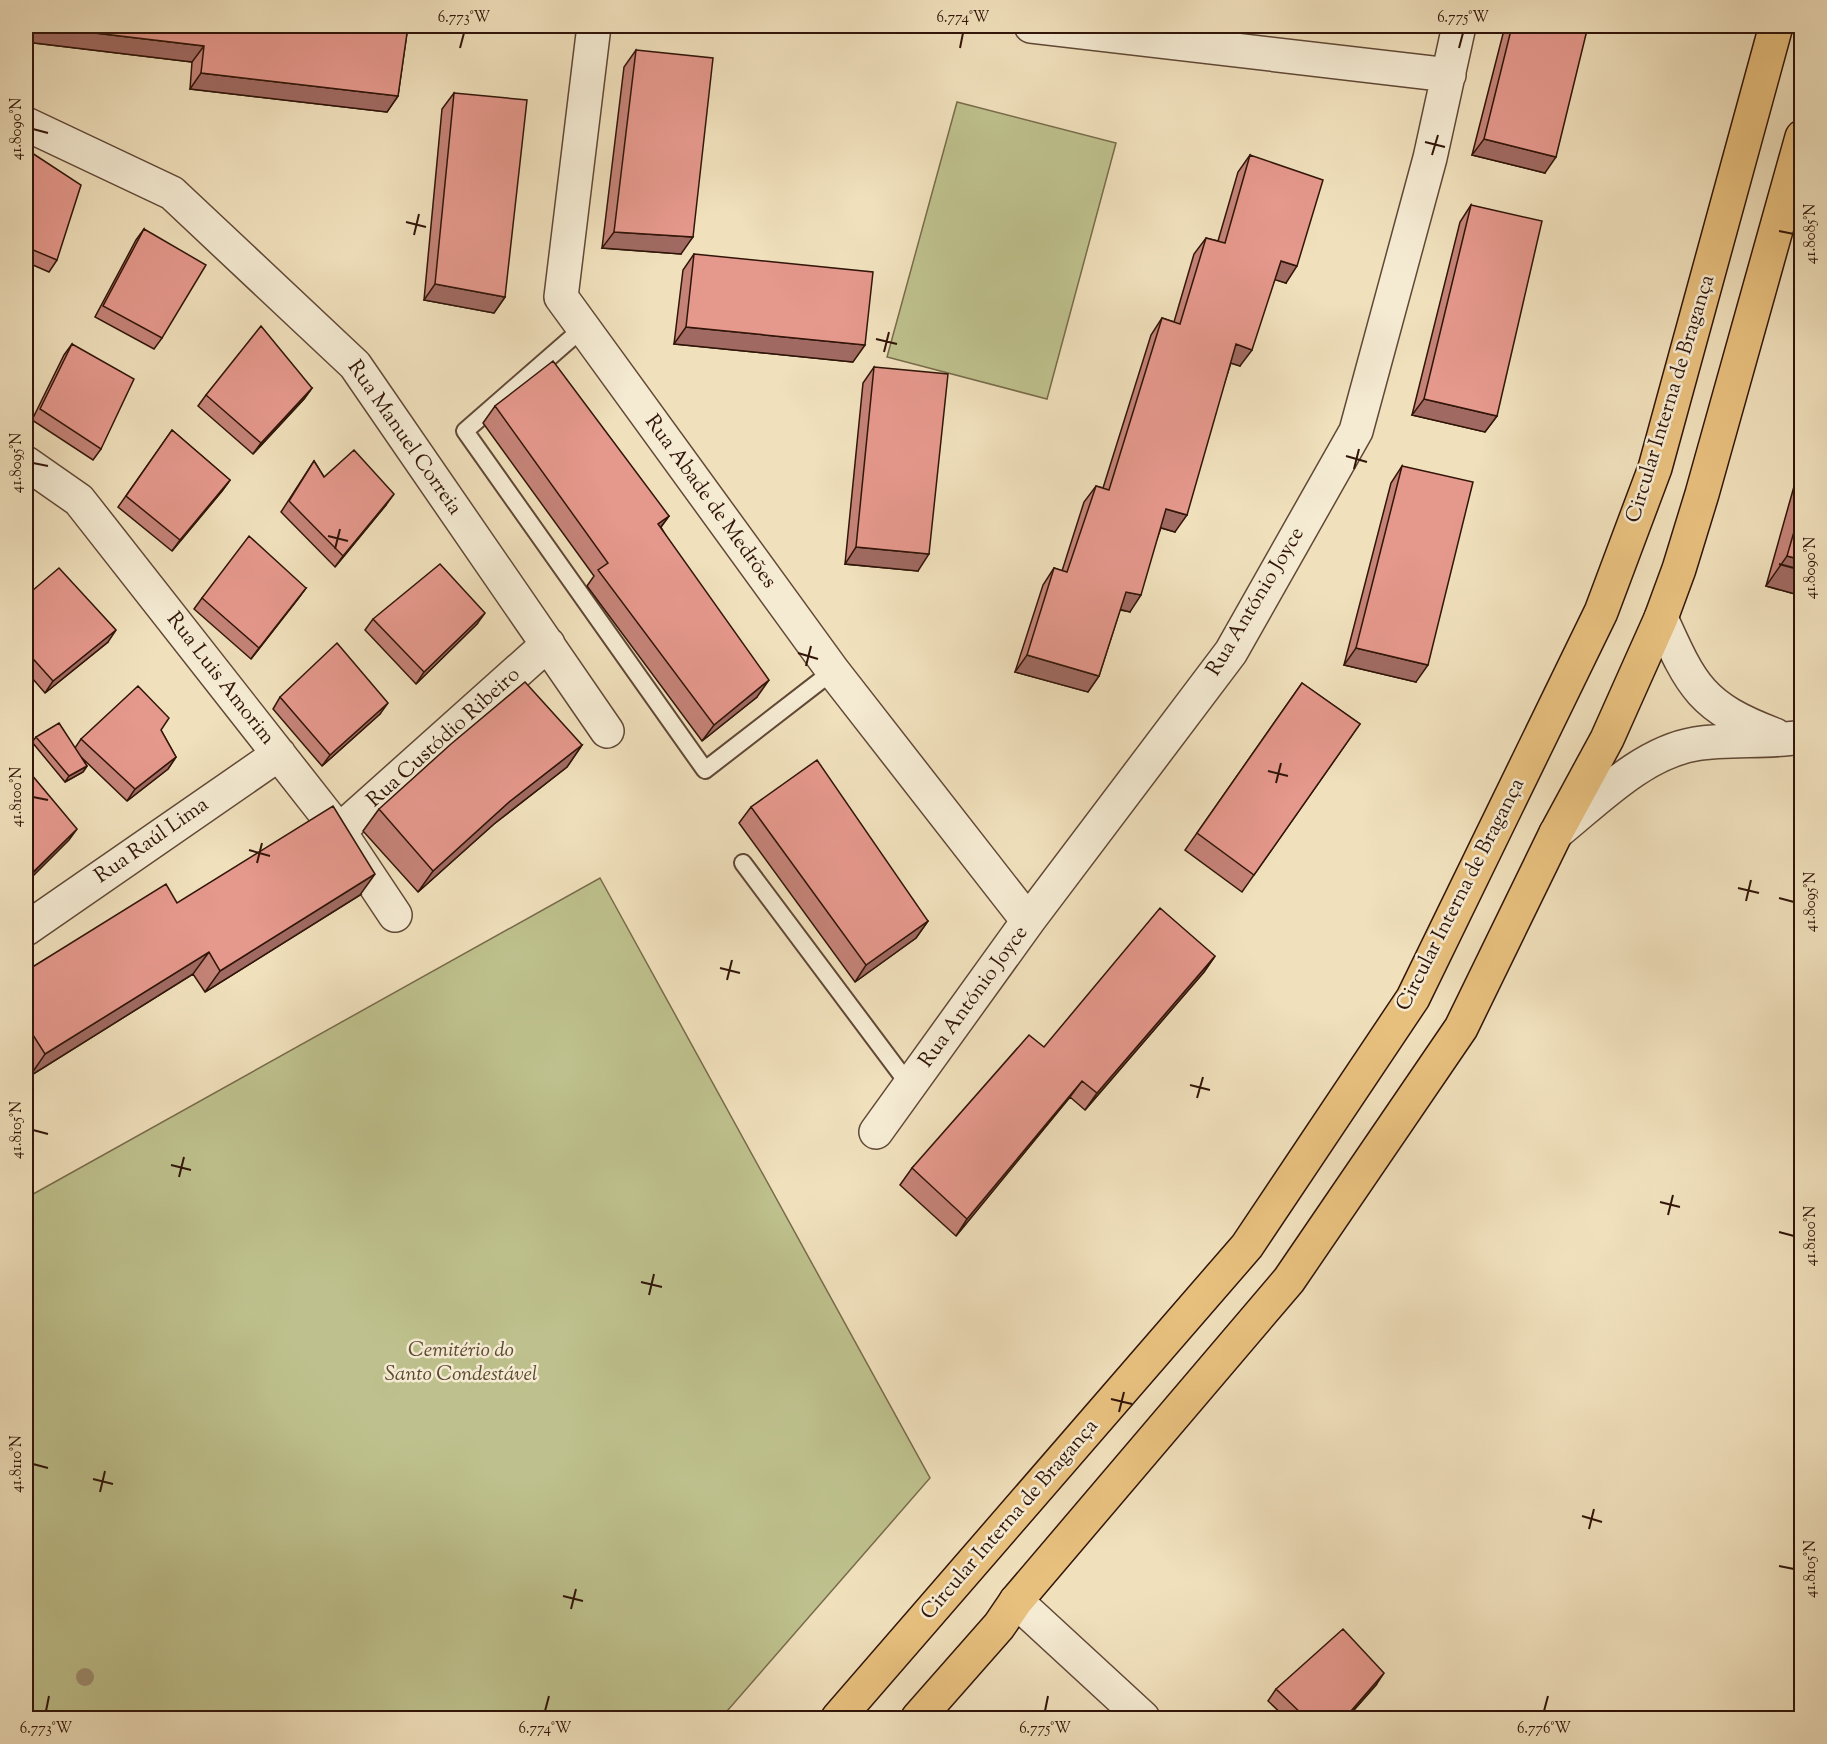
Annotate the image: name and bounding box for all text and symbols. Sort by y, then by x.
text: 6.773°W [438,8,491,29]
text: 6.774°W [937,8,990,29]
text: 6.775°W [1437,8,1489,29]
text: 41.8090°N [7,98,28,160]
text: 41.8085°N [1801,204,1822,264]
street label: Circular Interna de Bragança [1619,271,1723,527]
street label: Rua Manuel Correia [339,354,469,522]
street label: Rua Abade de Medrões [637,409,783,595]
text: 41.8095°N [7,433,28,493]
street label: Rua António Joyce [1200,522,1312,682]
text: 41.8090°N [1801,537,1822,599]
street label: Rua Luis Amorim [159,606,281,752]
street label: Rua Custódio Ribeiro [361,661,527,815]
text: 41.8100°N [7,767,28,827]
street label: Circular Interna de Bragança [1389,773,1533,1017]
street label: Rua Raúl Lima [89,790,215,892]
text: 41.8095°N [1801,872,1822,932]
street label: Rua António Joyce [912,920,1036,1074]
text: 41.8105°N [7,1101,28,1159]
text: 41.8100°N [1801,1206,1822,1266]
park label: Cemitério do Santo Condestável [385,1336,537,1390]
street label: Circular Interna de Bragança [914,1413,1106,1627]
text: 41.8110°N [7,1435,28,1493]
text: 41.8105°N [1801,1540,1822,1598]
text: 6.773°W [20,1719,73,1740]
text: 6.774°W [519,1719,572,1740]
text: 6.775°W [1019,1719,1071,1740]
text: 6.776°W [1517,1719,1571,1740]

